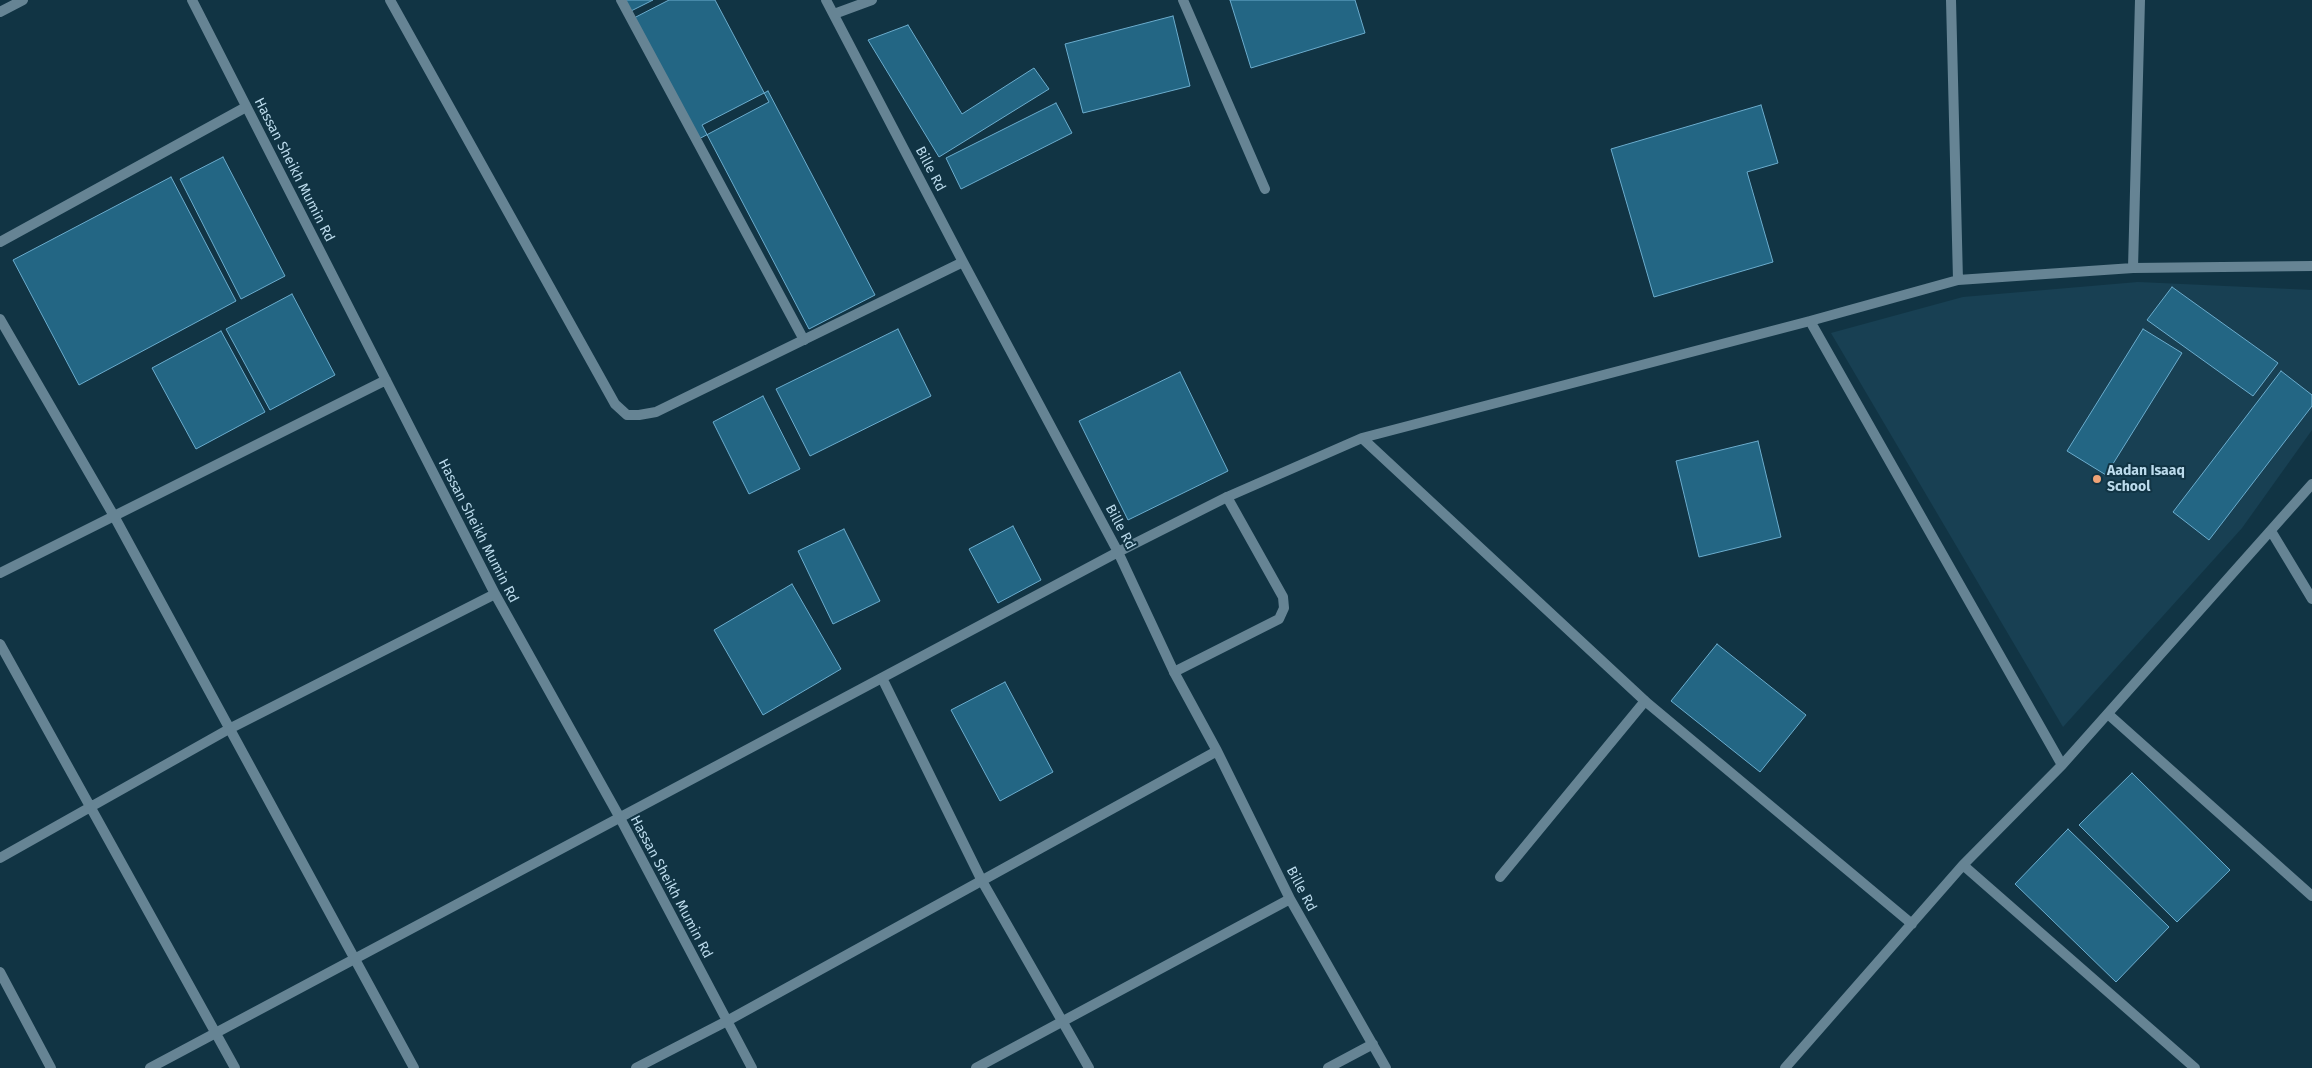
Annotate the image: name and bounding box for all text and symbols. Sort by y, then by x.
street label: Hassan Sheikh Mumin Rd [250,95,338,245]
street label: Bille Rd [911,144,949,194]
street label: Hassan Sheikh Mumin Rd [434,456,522,606]
place label: Aadan Isaaq School [2107,463,2185,496]
marker: Aadan Isaaq School [2091,473,2103,485]
street label: Bille Rd [1101,502,1139,552]
street label: Hassan Sheikh Mumin Rd [626,813,716,961]
street label: Bille Rd [1282,864,1320,914]

